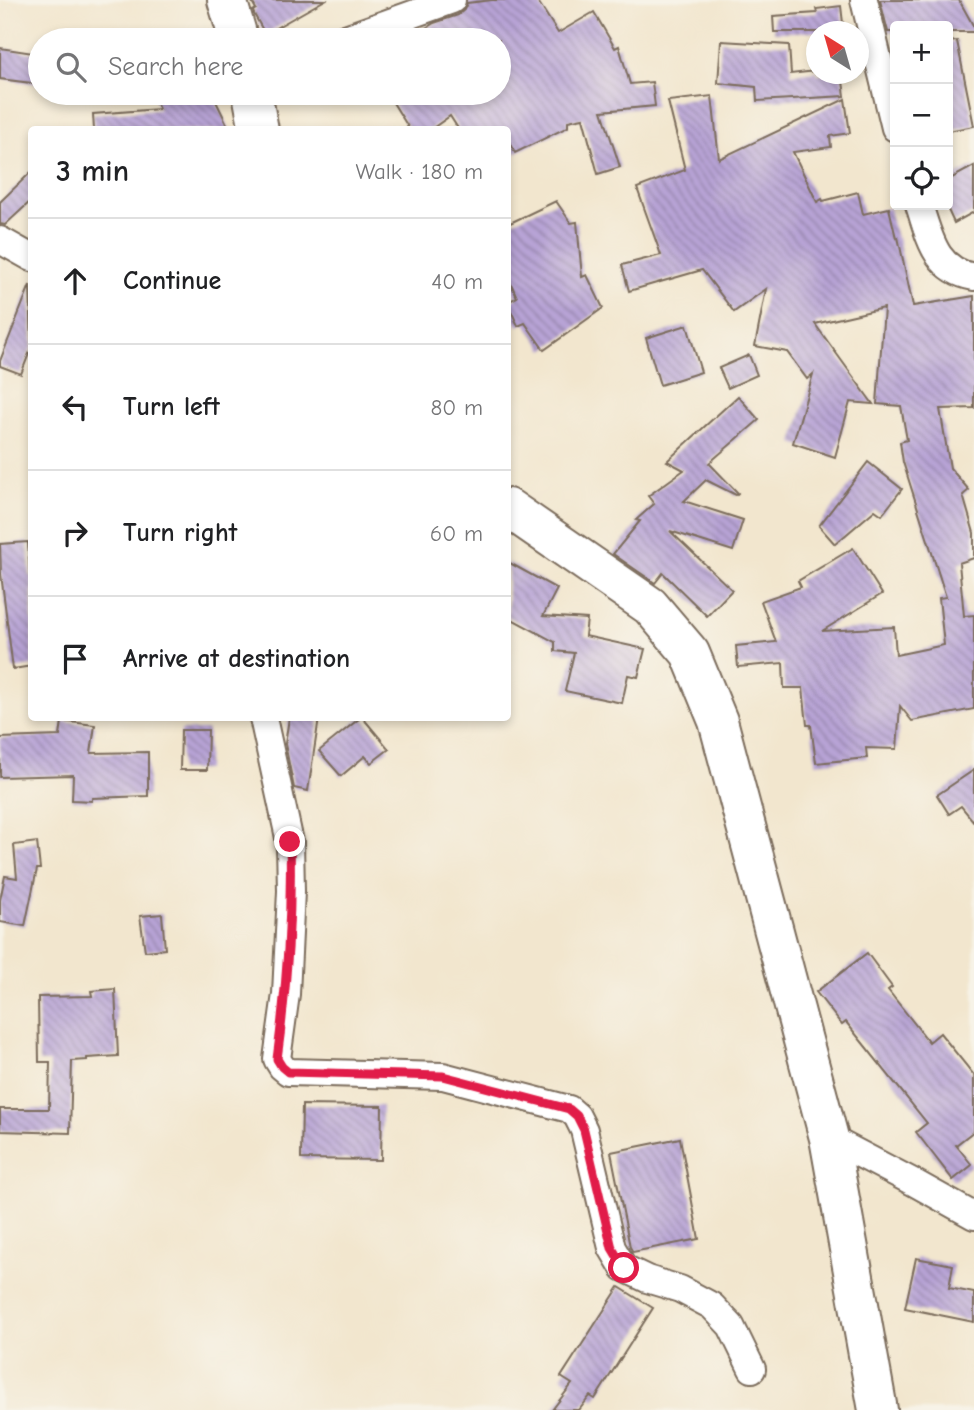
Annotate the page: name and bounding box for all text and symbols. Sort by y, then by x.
north arrow [806,21,869,84]
map controls [890,21,953,210]
button: + [890,21,953,84]
search box [28,28,511,105]
icon: search [52,48,90,86]
text: Search here [108,52,243,82]
button: − [890,84,953,147]
button: locate [890,147,953,210]
text: 3 min [56,154,129,189]
text: Walk · 180 m [356,158,483,185]
icon: ahead [56,262,94,300]
text: Continue [123,266,221,296]
text: 40 m [431,268,483,295]
icon: left [56,388,94,426]
text: Turn left [123,392,220,422]
text: 80 m [430,394,483,421]
icon: right [56,514,94,552]
text: Turn right [123,518,237,548]
text: 60 m [430,520,483,547]
icon: arrive [56,640,94,678]
text: Arrive at destination [123,644,350,674]
route end [274,826,305,857]
route start [608,1252,639,1283]

